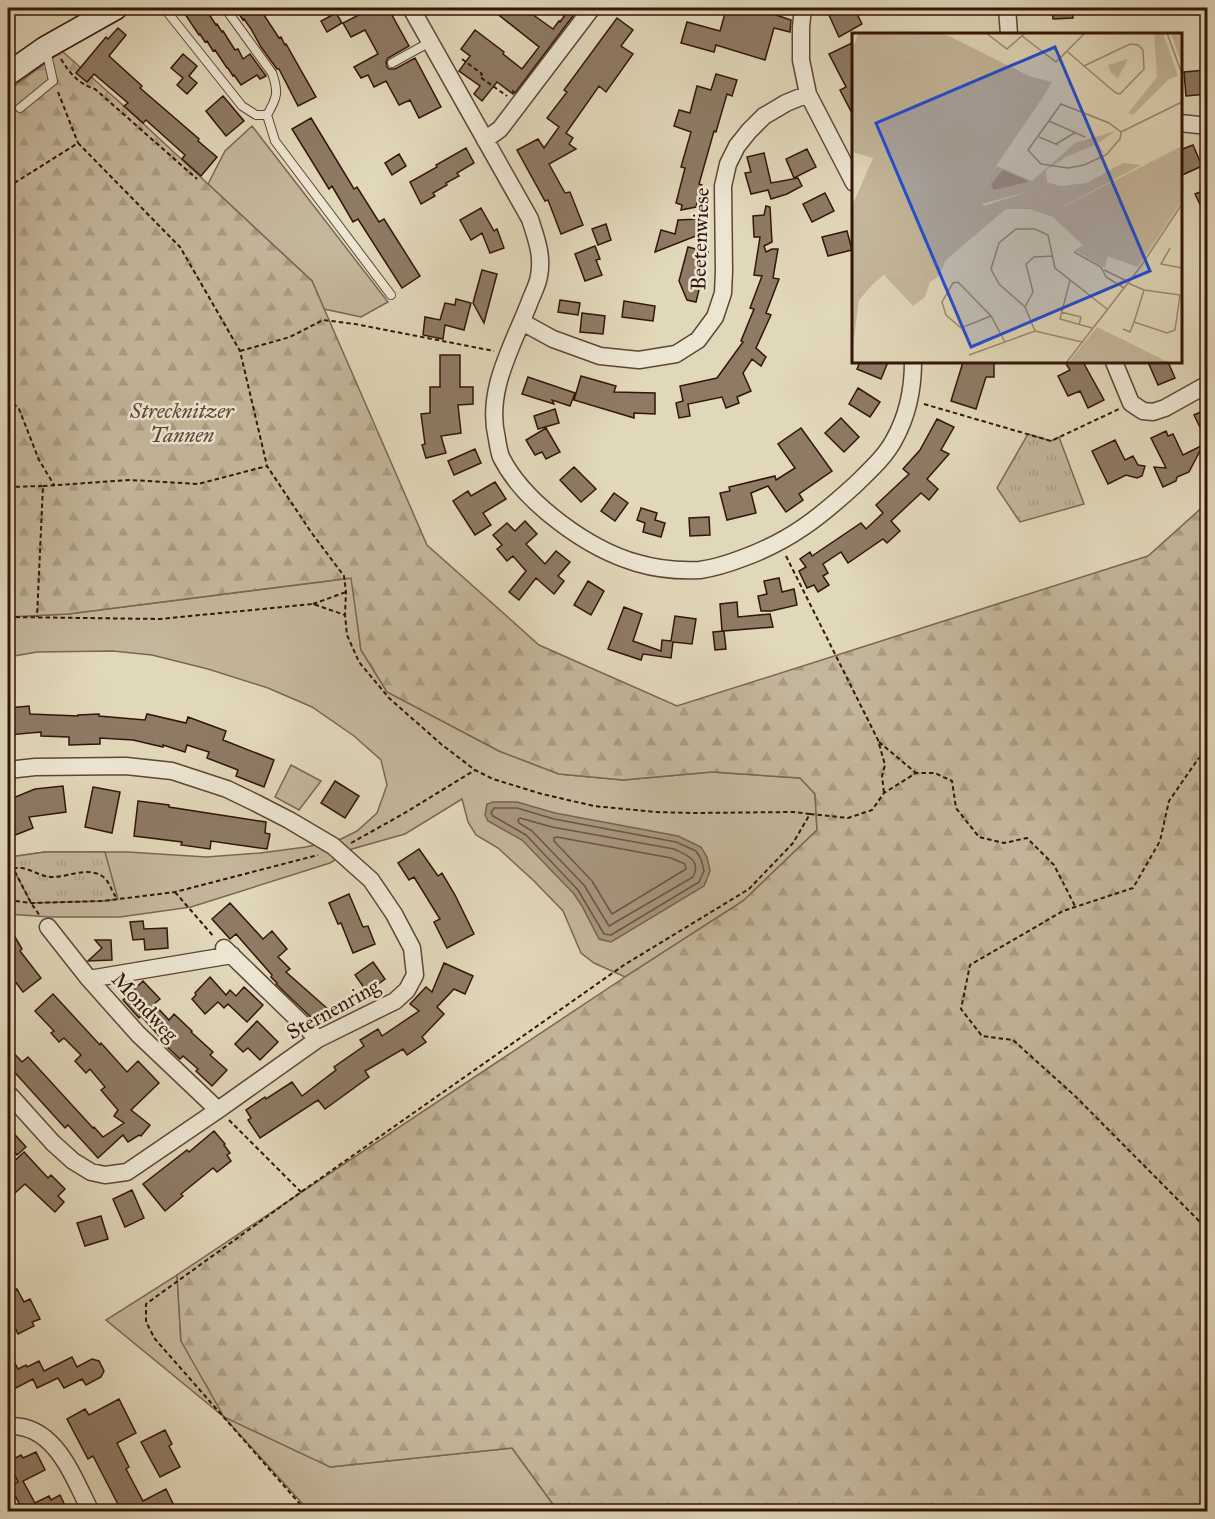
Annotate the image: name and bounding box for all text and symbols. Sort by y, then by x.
inset map [852,33,1182,363]
street label: Beetenwiese [685,187,715,291]
park label: Strecknitzer Tannen [129,398,235,448]
street label: Mondweg [106,967,184,1047]
street label: Sternenring [282,973,384,1045]

